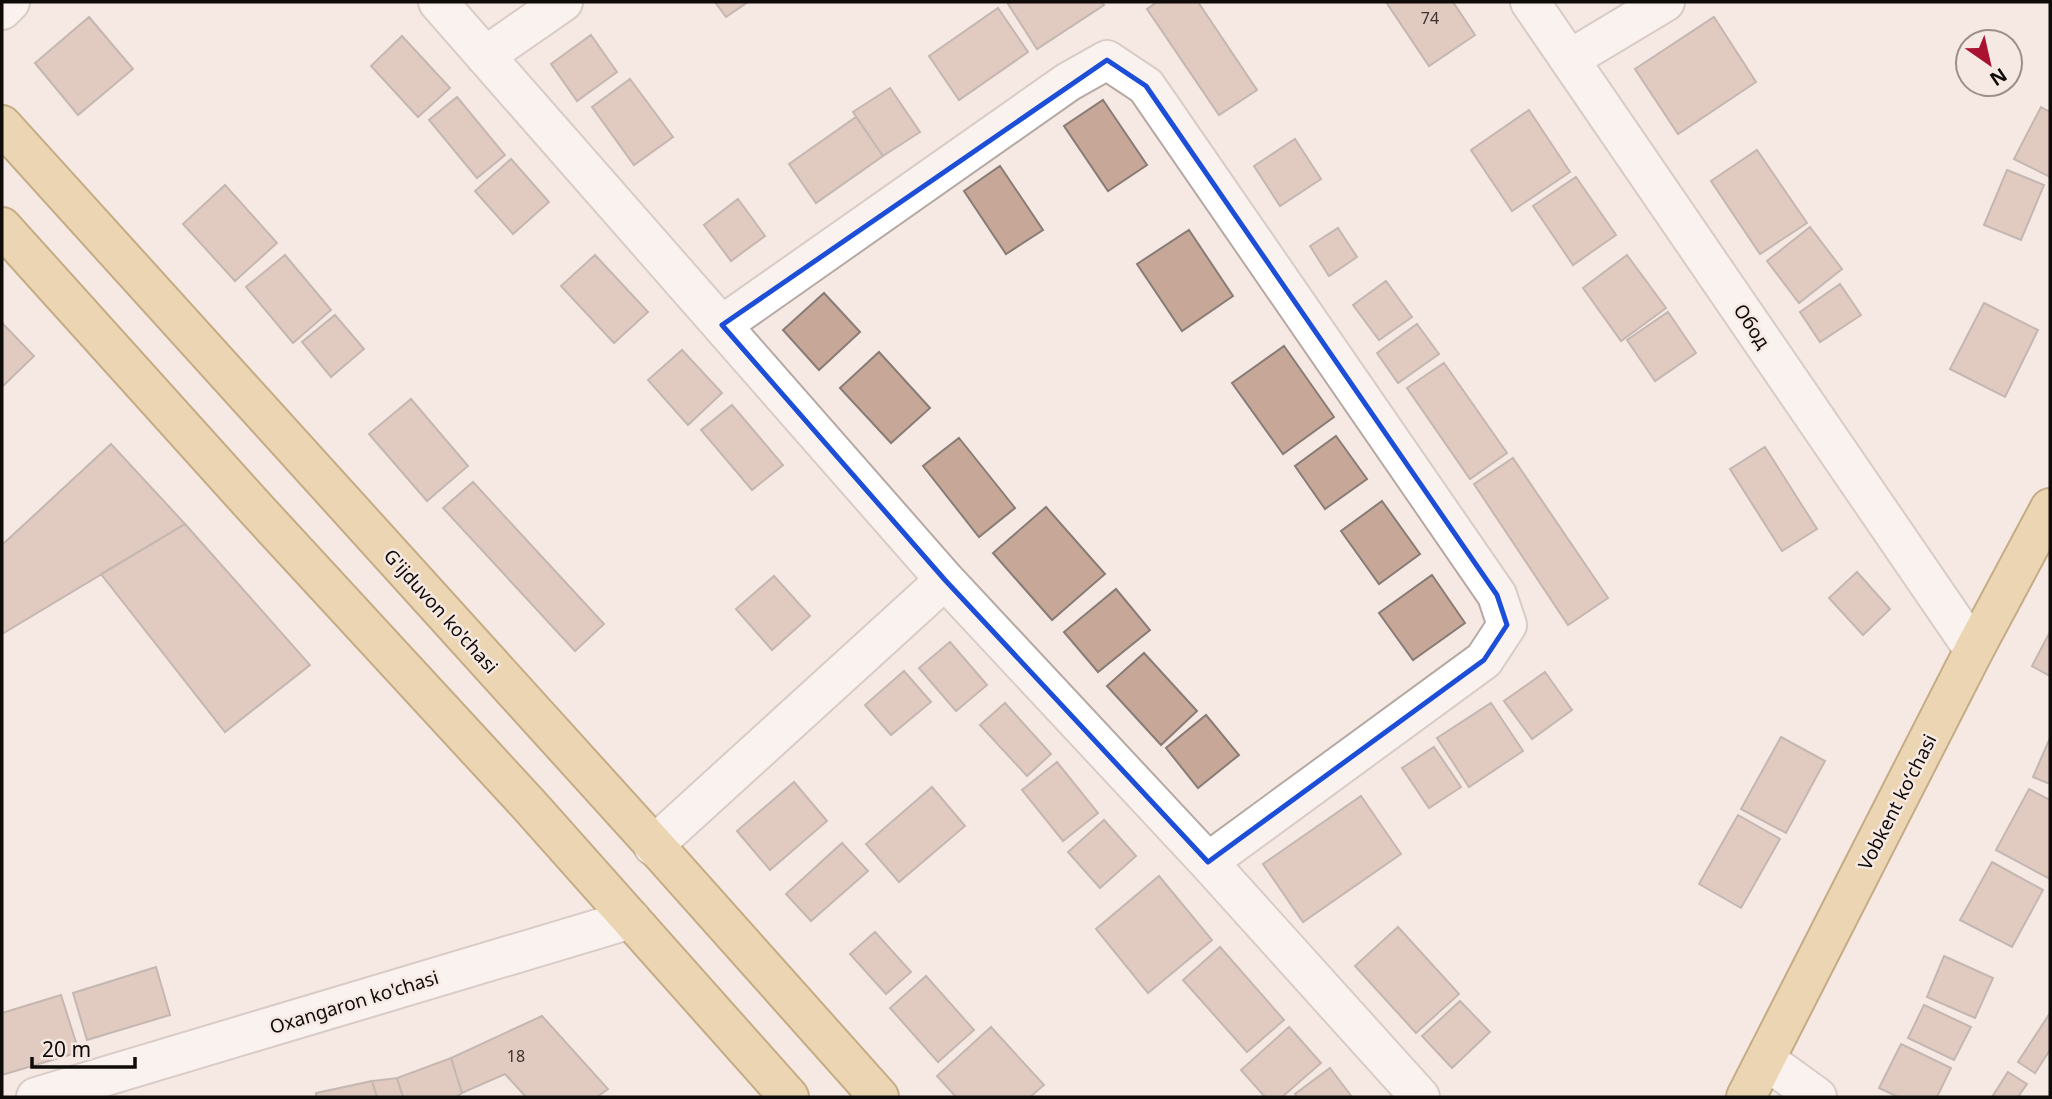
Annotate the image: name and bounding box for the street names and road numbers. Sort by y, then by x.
street label: Обод [1728,299,1777,354]
street label: G'ijduvon ko'chasi [378,543,504,679]
street label: Vobkent koʻchasi [1852,730,1942,874]
street label: Oxangaron ko'chasi [266,964,442,1040]

